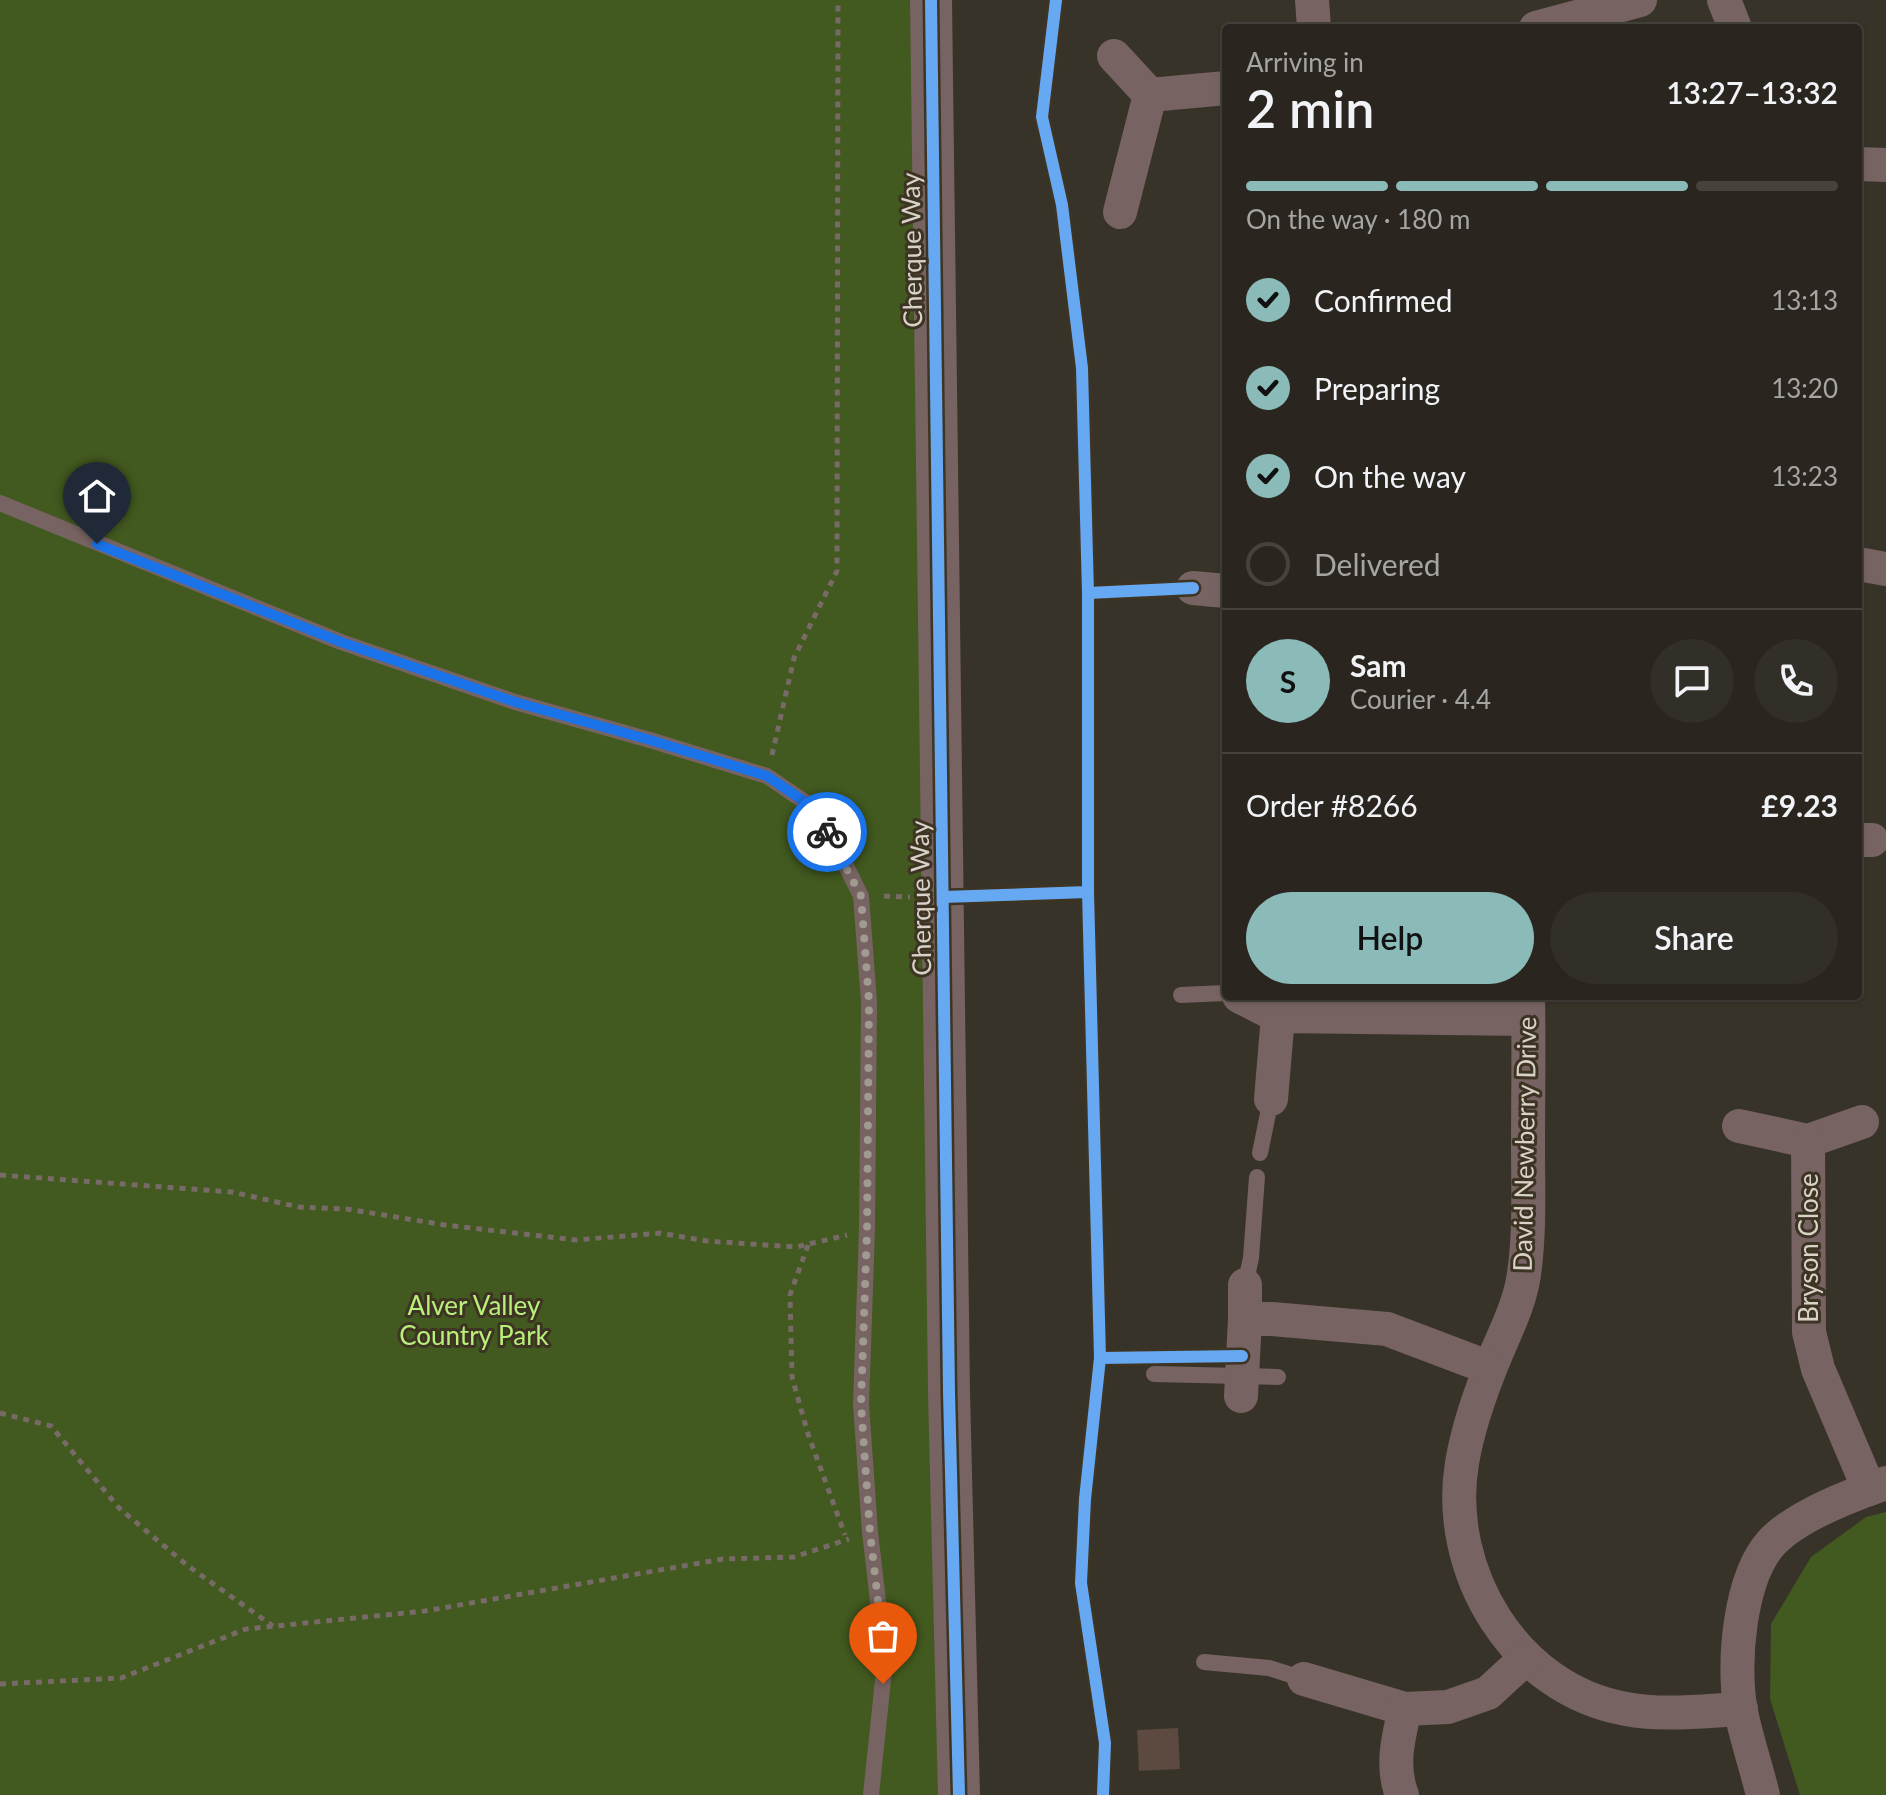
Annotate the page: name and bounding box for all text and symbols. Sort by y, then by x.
text: Arriving in [1246,46,1364,78]
text: 13:27–13:32 [1666,74,1838,110]
text: 2 min [1246,77,1374,139]
street label: Cherque Way [894,172,928,328]
text: On the way · 180 m [1246,203,1470,235]
icon: check [1246,278,1290,322]
text: Confirmed [1314,282,1453,318]
text: 13:13 [1771,284,1838,316]
icon: check [1246,366,1290,410]
text: Preparing [1314,370,1440,406]
text: 13:20 [1771,372,1838,404]
icon: check [1246,454,1290,498]
text: On the way [1314,458,1466,494]
text: 13:23 [1771,460,1838,492]
pin [63,462,131,544]
icon: home [75,474,119,518]
text: Delivered [1314,546,1441,582]
button: chat [1650,639,1734,723]
button: phone [1754,639,1838,723]
text: Sam [1350,647,1407,683]
text: S [1280,663,1296,699]
text: Courier · 4.4 [1350,683,1491,715]
text: Order #8266 [1246,787,1418,823]
text: £9.23 [1761,787,1838,823]
courier [787,792,867,872]
icon: bike [805,810,849,854]
street label: Cherque Way [903,820,937,976]
button: Help [1246,892,1534,984]
button: Share [1550,892,1838,984]
street label: David Newberry Drive [1506,1016,1542,1272]
street label: Bryson Close [1792,1173,1824,1323]
park label: Alver Valley Country Park [399,1289,550,1351]
pin [849,1602,917,1684]
icon: bag [861,1614,905,1658]

